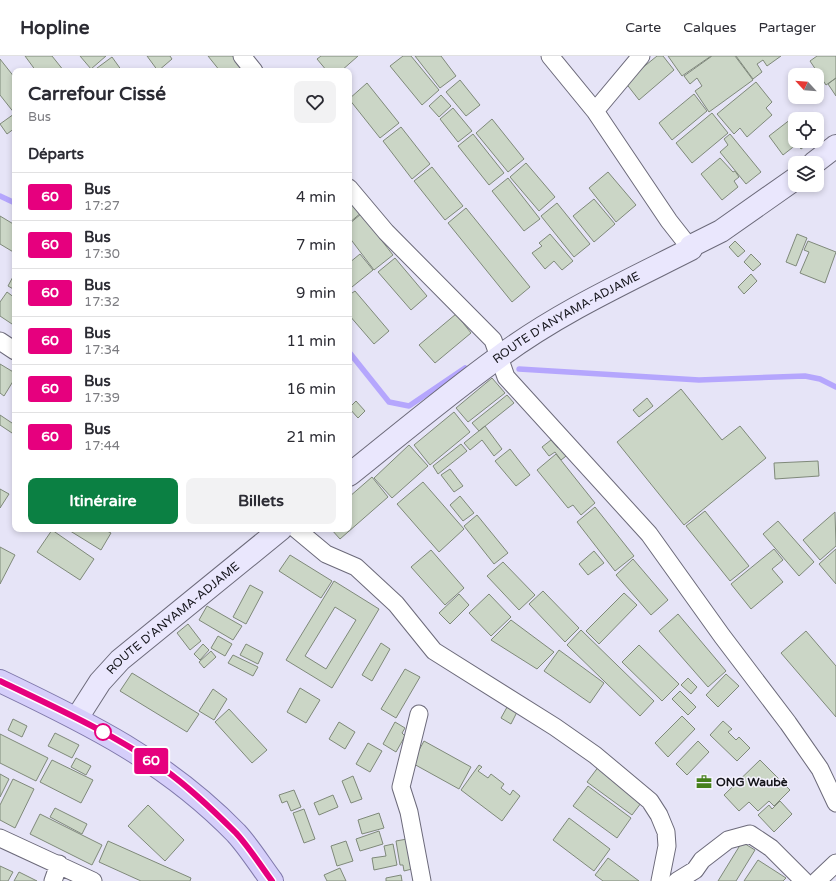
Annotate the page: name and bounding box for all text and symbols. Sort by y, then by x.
text: Hopline [20,17,89,39]
text: Carte [625,19,661,36]
text: Calques [683,19,736,36]
text: Partager [758,19,816,36]
north arrow [788,68,824,104]
map controls [788,68,824,192]
button: heart [294,81,336,123]
text: Carrefour Cissé [28,83,166,105]
text: Bus [28,109,51,125]
button: locate [788,112,824,148]
text: Départs [28,145,84,163]
button: layers [788,156,824,192]
text: Bus [84,180,111,198]
text: 60 [41,188,59,205]
text: 4 min [296,188,336,206]
text: 17:27 [84,198,120,214]
text: Bus [84,228,111,246]
text: 60 [41,236,59,253]
text: 7 min [296,236,336,254]
text: 17:30 [84,246,120,262]
street label: ROUTE D'ANYAMA-ADJAME [490,269,642,366]
text: Bus [84,276,111,294]
text: 60 [41,284,59,301]
text: 9 min [296,284,336,302]
text: 17:32 [84,294,120,310]
text: Bus [84,324,111,342]
text: 60 [41,332,59,349]
text: 11 min [287,332,336,350]
text: 17:34 [84,342,120,358]
text: Bus [84,372,111,390]
text: 60 [41,380,59,397]
text: 16 min [287,380,336,398]
text: 17:39 [84,390,120,406]
text: Bus [84,420,111,438]
text: 60 [41,428,59,445]
text: 21 min [287,428,336,446]
text: 17:44 [84,438,120,454]
button: Itinéraire [28,478,178,524]
button: Billets [186,478,336,524]
street label: ROUTE D'ANYAMA-ADJAME [104,559,242,677]
unlabelled marker [94,723,112,741]
line badge: 60 [133,748,169,774]
text: 60 [142,752,160,769]
office icon: ONG Waubè [695,773,713,791]
place label: ONG Waubè [716,775,788,789]

